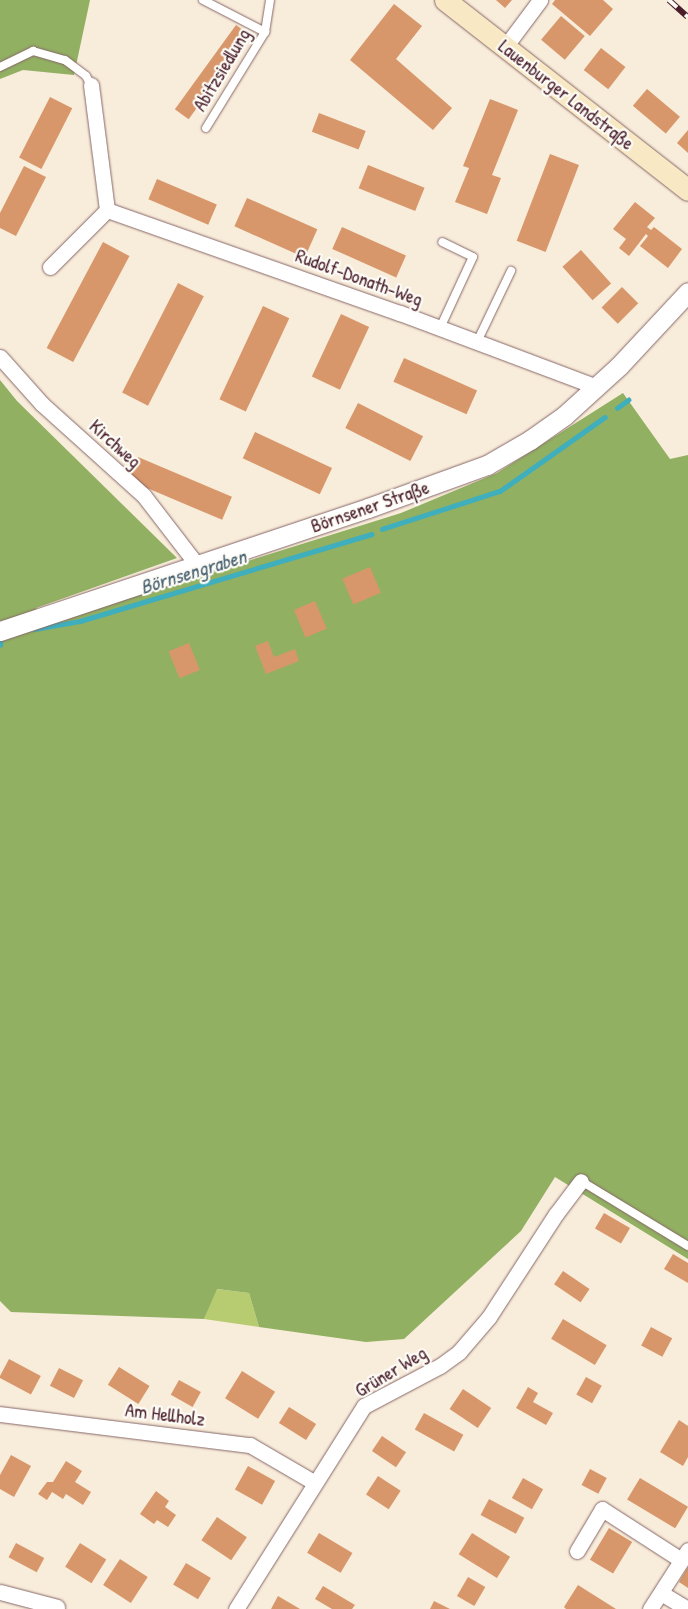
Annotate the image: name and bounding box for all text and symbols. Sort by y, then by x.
street label: Abitzsiedlung [188,25,256,115]
street label: Lauenburger Landstraße [494,35,638,155]
street label: Rudolf-Donath-Weg [292,244,426,312]
street label: Kirchweg [84,415,146,473]
street label: Börnsener Straße [308,476,432,538]
water label: Börnsengraben [137,544,249,598]
street label: Grüner Weg [351,1342,431,1402]
street label: Am Hellholz [124,1399,206,1431]

